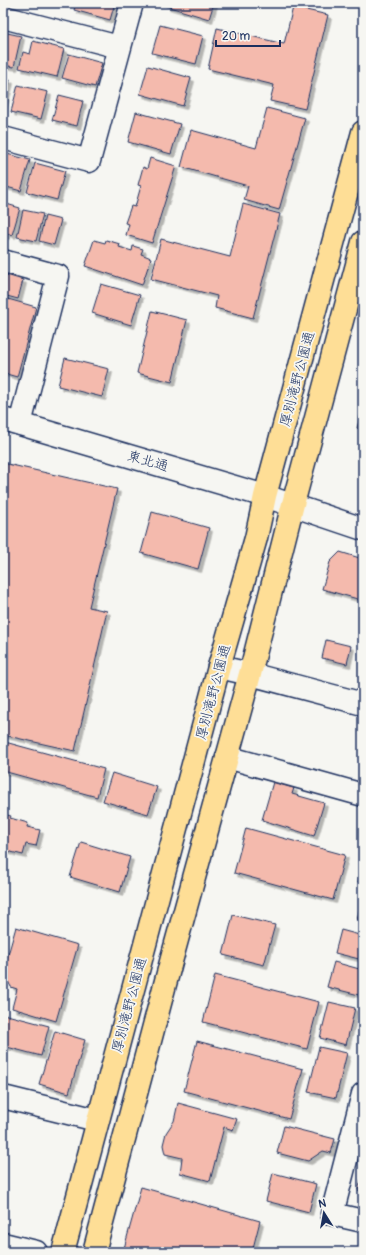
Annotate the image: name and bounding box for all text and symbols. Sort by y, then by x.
scale bar [216,22,280,48]
text: 20 m [222,29,251,44]
street label: 厚別滝野公園通 [276,329,318,429]
street label: 東北通 [125,447,171,475]
street label: 厚別滝野公園通 [192,642,234,742]
street label: 厚別滝野公園通 [108,955,150,1055]
north arrow [304,1193,344,1233]
text: N [317,1196,328,1211]

